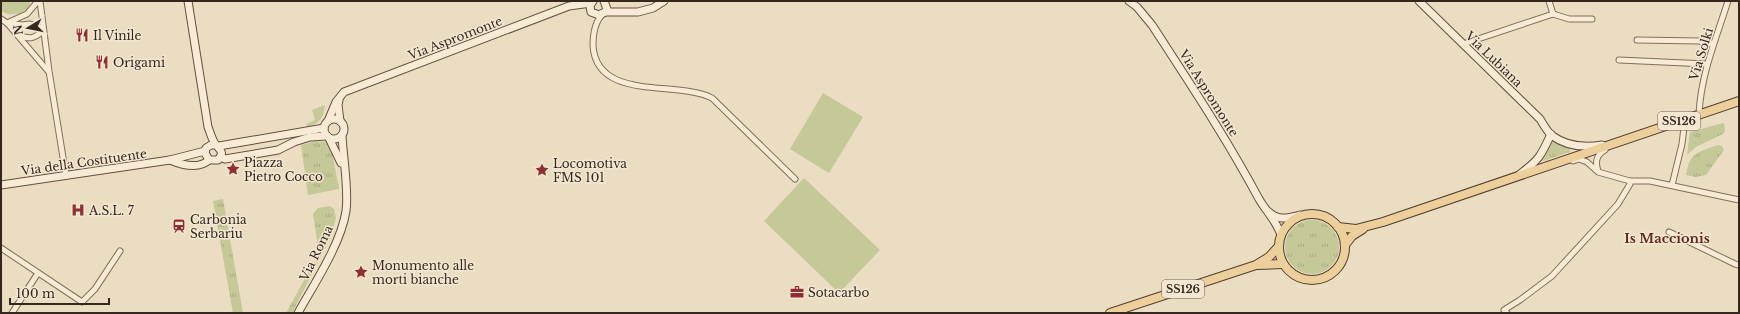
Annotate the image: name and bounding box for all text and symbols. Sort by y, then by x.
north arrow [8,8,48,48]
street label: Via Aspromonte [405,13,504,63]
text: N [10,23,26,36]
street label: Via Solki [1686,26,1716,83]
restaurant icon: Il Vinile [74,27,90,43]
street label: Via Lubiana [1462,27,1526,90]
place label: Il Vinile [93,28,141,43]
street label: Via Aspromonte [1176,46,1242,139]
restaurant icon: Origami [94,54,110,70]
place label: Origami [113,55,165,70]
road number: SS126 [1658,112,1700,130]
street label: Via della Costituente [19,146,148,178]
place label: Piazza Pietro Cocco [244,155,323,184]
place label: Locomotiva FMS 101 [553,156,627,185]
place icon: Piazza Pietro Cocco [225,161,241,177]
place icon: Locomotiva FMS 101 [534,162,550,178]
hospital icon: A.S.L. 7 [70,202,86,218]
place label: A.S.L. 7 [88,203,135,218]
place label: Carbonia Serbariu [190,212,247,241]
station icon: Carbonia Serbariu [171,218,187,234]
street label: Via Roma [296,222,336,284]
district label: Is Maccionis [1624,230,1710,247]
place label: Monumento alle morti bianche [372,258,474,287]
place icon: Monumento alle morti bianche [353,264,369,280]
scale bar [10,280,109,306]
road number: SS126 [1162,280,1204,298]
office icon: Sotacarbo [789,284,805,300]
place label: Sotacarbo [808,285,869,300]
text: 100 m [16,286,55,301]

